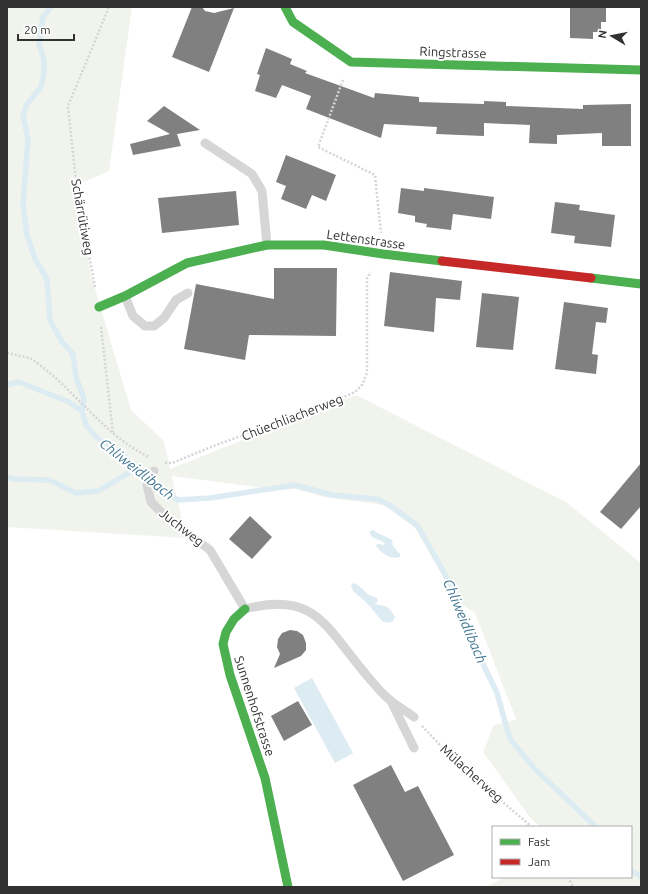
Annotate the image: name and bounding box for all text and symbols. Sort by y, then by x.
scale bar [18,16,74,42]
north arrow [592,16,632,56]
text: 20 m [24,23,51,36]
text: N [596,29,609,39]
street label: Ringstrasse [419,44,487,60]
street label: Schärrütiweg [69,178,97,256]
street label: Lettenstrasse [326,227,406,251]
street label: Chüechliacherweg [239,391,345,443]
water label: Chliweidlibach [97,435,177,503]
street label: Juchweg [157,505,207,549]
water label: Chliweidlibach [440,576,490,666]
street label: Sunnenhofstrasse [232,654,278,758]
street label: Mülacherweg [438,741,506,805]
legend [492,826,632,878]
text: Fast [528,835,550,848]
text: Jam [528,855,550,868]

